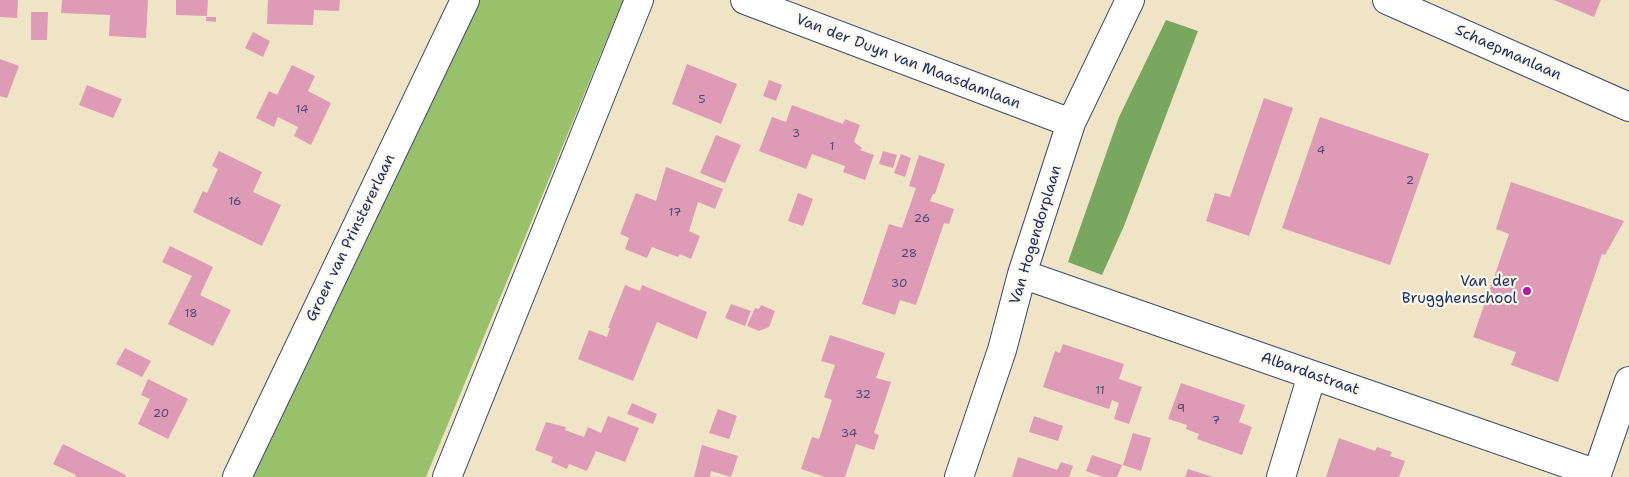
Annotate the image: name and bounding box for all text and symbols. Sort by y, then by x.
street label: Van der Duyn van Maasdamlaan [793,11,1023,113]
street label: Schaepmanlaan [1452,22,1564,84]
house number: 5 [698,93,706,107]
house number: 14 [296,103,308,117]
house number: 3 [792,127,800,141]
house number: 1 [829,140,835,154]
house number: 4 [1317,144,1325,158]
street label: Groen van Prinstererlaan [303,151,399,325]
street label: Van Hogendorplaan [1006,163,1066,307]
house number: 2 [1406,174,1414,188]
house number: 16 [228,195,242,209]
house number: 17 [669,206,681,220]
house number: 26 [914,212,930,226]
house number: 28 [901,247,917,261]
place label: Van der Brugghenschool [1402,273,1517,308]
house number: 30 [891,277,907,291]
marker: Van der Brugghenschool [1521,285,1533,297]
house number: 18 [184,307,198,321]
street label: Albardastraat [1258,349,1362,399]
house number: 11 [1095,384,1105,398]
house number: 32 [855,388,871,402]
house number: 9 [1177,402,1185,416]
house number: 20 [153,407,169,421]
house number: 7 [1212,414,1220,428]
house number: 34 [841,427,857,441]

